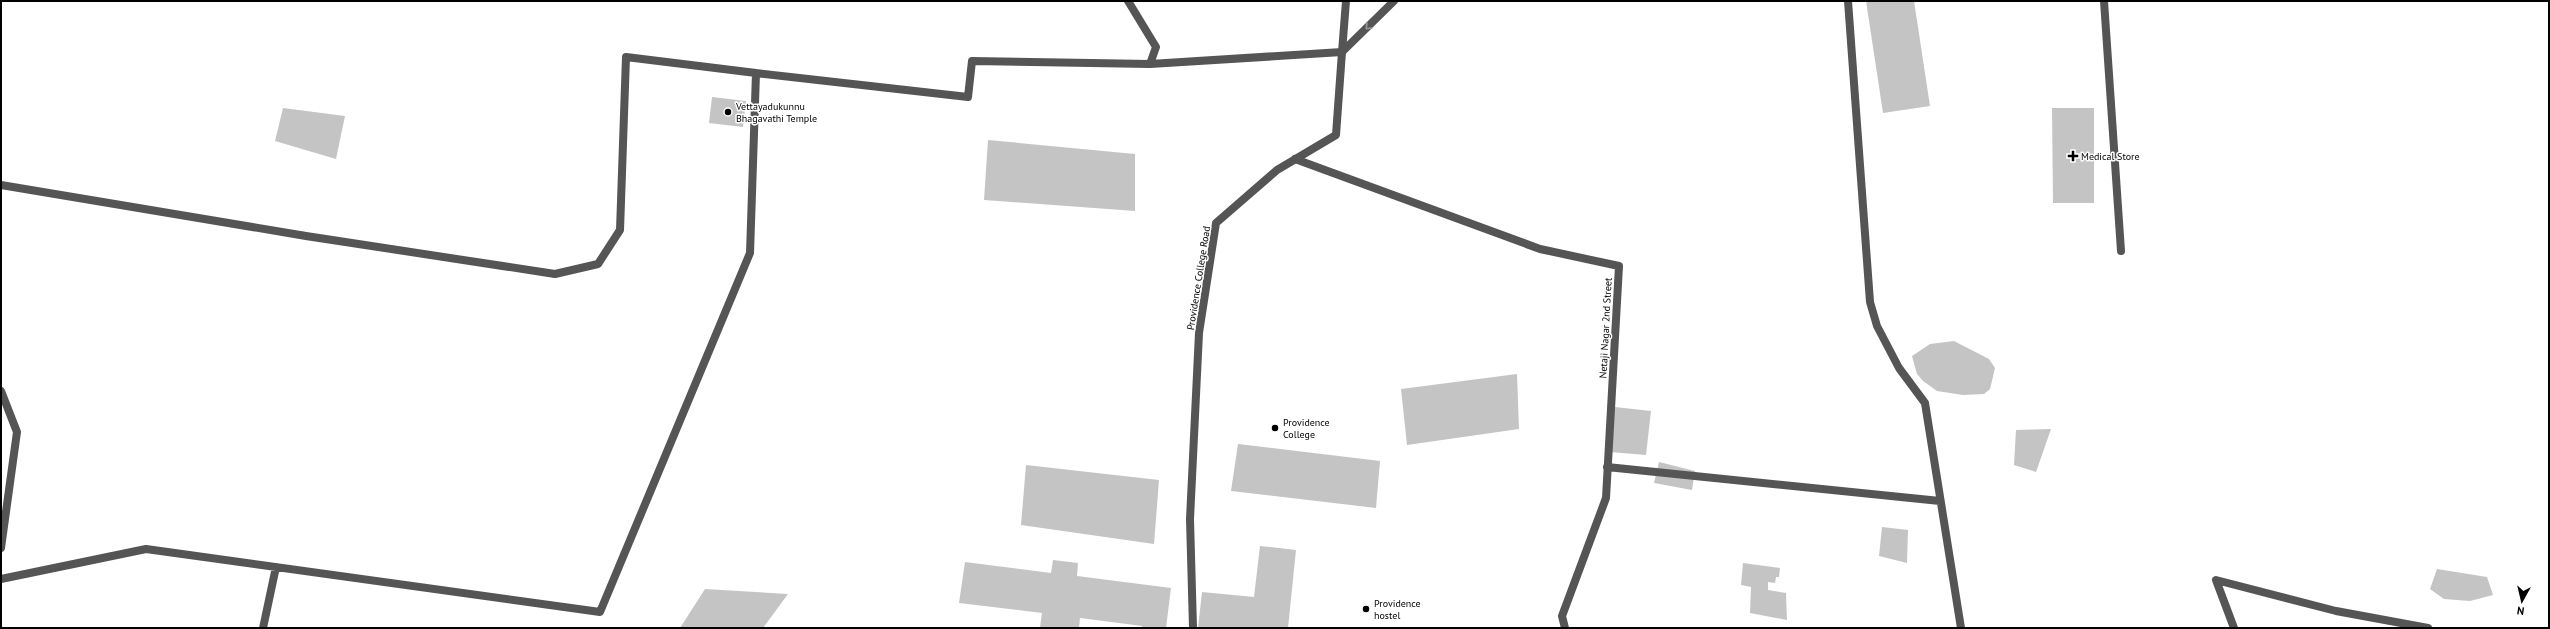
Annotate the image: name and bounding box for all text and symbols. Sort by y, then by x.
one-way arrow [1365,22,1373,30]
place label: Vettayadukunnu Bhagavathi Temple [735,100,817,125]
marker: Vettayadukunnu Bhagavathi Temple [723,107,733,117]
place label: Medical Store [2081,150,2140,163]
marker: Medical Store [2068,151,2078,161]
street label: Providence College Road [1184,225,1213,331]
street label: Netaji Nagar 2nd Street [1596,277,1615,379]
place label: Providence College [1283,416,1330,441]
marker: Providence College [1270,423,1280,433]
north arrow [2502,581,2542,621]
place label: Providence hostel [1374,597,1421,622]
text: N [2516,603,2525,618]
marker: Providence hostel [1361,604,1371,614]

